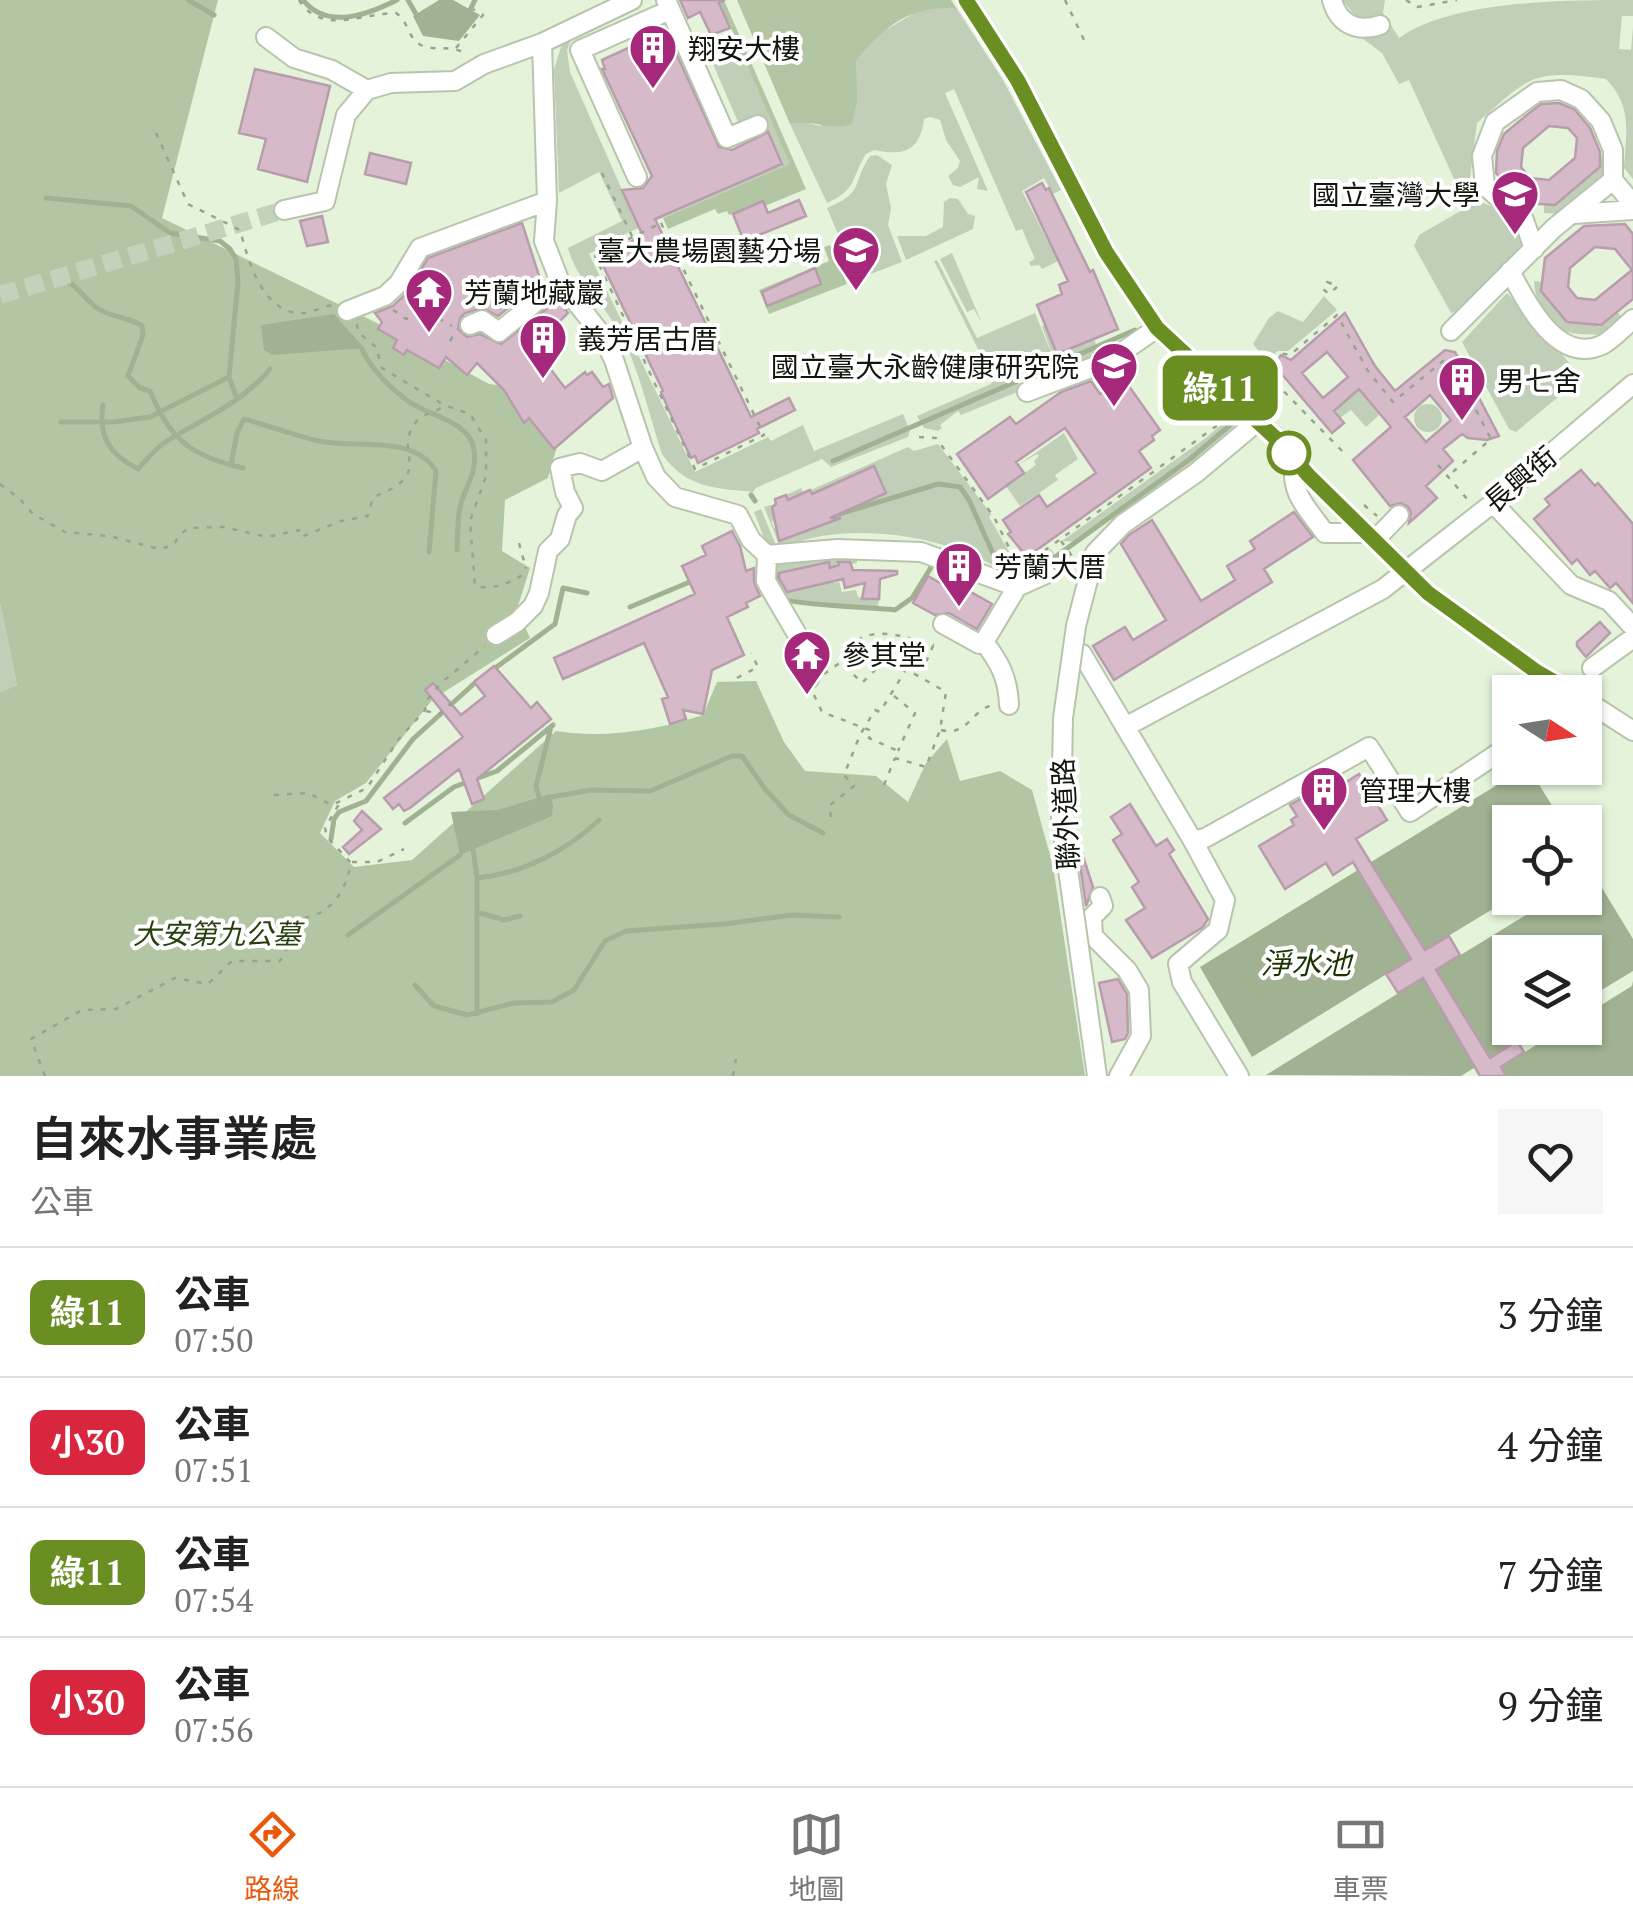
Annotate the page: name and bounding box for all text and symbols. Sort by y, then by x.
building icon: 翔安大樓 [627,22,679,90]
place label: 翔安大樓 [688,30,800,67]
school or university icon: 國立臺灣大學 [1489,168,1541,236]
place label: 國立臺灣大學 [1312,176,1480,213]
school or university icon: 臺大農場園藝分場 [830,224,882,292]
place label: 臺大農場園藝分場 [597,232,821,269]
temple icon: 芳蘭地藏巖 [403,266,455,334]
place label: 芳蘭地藏巖 [464,274,604,311]
building icon: 義芳居古厝 [517,312,569,380]
place label: 義芳居古厝 [578,320,718,357]
school or university icon: 國立臺大永齡健康研究院 [1088,340,1140,408]
place label: 國立臺大永齡健康研究院 [771,348,1079,385]
building icon: 男七舍 [1436,354,1488,422]
line badge: 綠11 [1162,356,1278,420]
place label: 男七舍 [1497,362,1581,399]
text: 綠11 [1183,365,1257,411]
unlabelled marker [1268,432,1310,474]
street label: 長興街 [1476,438,1564,520]
building icon: 芳蘭大厝 [933,540,985,608]
place label: 芳蘭大厝 [994,548,1106,585]
temple icon: 參其堂 [781,628,833,696]
place label: 參其堂 [842,636,926,673]
north arrow [1492,675,1602,785]
map controls [1492,675,1602,1045]
street label: 聯外道路 [1044,757,1086,871]
building icon: 管理大樓 [1298,764,1350,832]
place label: 管理大樓 [1359,772,1471,809]
button: locate [1492,805,1602,915]
park label: 大安第九公墓 [133,915,305,952]
button: layers [1492,935,1602,1045]
water label: 淨水池 [1261,943,1354,983]
text: 自來水事業處 [30,1106,318,1170]
button: heart [1498,1109,1603,1214]
text: 公車 [30,1180,94,1222]
text: 公車 [175,1269,251,1319]
text: 綠11 [50,1289,125,1335]
text: 3 分鐘 [1498,1290,1603,1340]
text: 07:50 [175,1319,253,1361]
text: 公車 [175,1399,251,1449]
text: 小30 [50,1419,125,1465]
text: 4 分鐘 [1498,1420,1603,1470]
text: 07:51 [175,1449,253,1491]
text: 公車 [175,1529,251,1579]
text: 綠11 [50,1549,125,1595]
text: 7 分鐘 [1498,1550,1603,1600]
text: 07:54 [175,1579,253,1621]
text: 公車 [175,1659,251,1709]
text: 小30 [50,1679,125,1725]
text: 9 分鐘 [1498,1680,1603,1730]
text: 07:56 [175,1709,253,1751]
tab: 路線 [244,1807,300,1907]
tab: 地圖 [788,1807,845,1907]
tab: 車票 [1333,1807,1389,1907]

